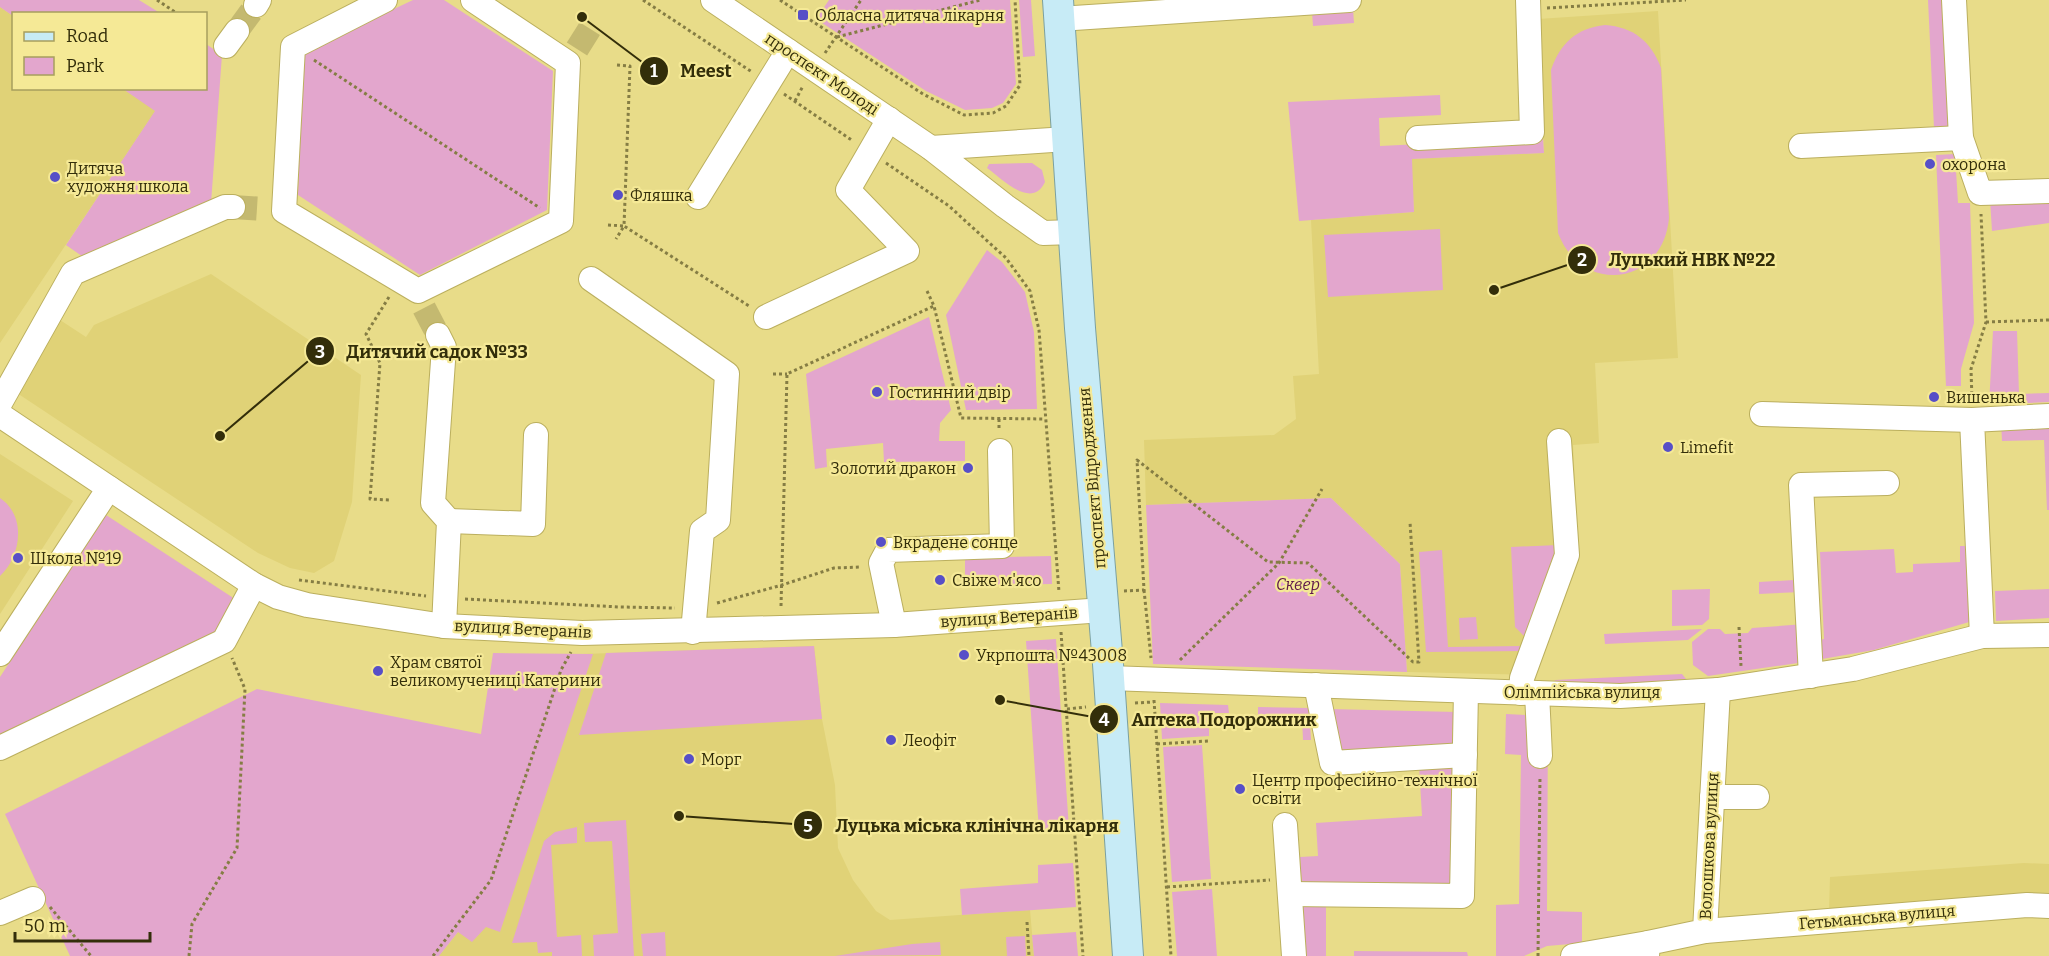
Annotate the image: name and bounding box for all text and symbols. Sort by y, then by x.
place label: Обласна дитяча лікарня [815,6,1004,25]
marker: Обласна дитяча лікарня [796,8,810,22]
legend [12,12,207,90]
text: Road [66,25,109,47]
street label: проспект Молоді [762,29,883,119]
callout: Meest [639,53,744,89]
text: Park [66,55,105,77]
text: 1 [650,60,658,82]
text: Meest [680,60,732,82]
place label: охорона [1942,155,2006,174]
marker: охорона [1923,157,1937,171]
place label: Дитяча художня школа [67,159,189,196]
marker: Дитяча художня школа [48,170,62,184]
place label: Фляшка [630,186,693,205]
marker: Фляшка [611,188,625,202]
callout: Луцький НВК №22 [1567,242,1788,278]
text: 2 [1577,249,1587,271]
text: Луцький НВК №22 [1609,249,1775,271]
callout: Дитячий садок №33 [305,333,540,369]
text: 3 [315,341,325,363]
text: Дитячий садок №33 [346,341,528,363]
place label: Гостинний двір [889,383,1011,402]
marker: Гостинний двір [870,385,884,399]
street label: проспект Відродження [1075,387,1109,569]
place label: Вишенька [1946,388,2026,407]
marker: Вишенька [1927,390,1941,404]
place label: Limefit [1680,438,1734,457]
marker: Limefit [1661,440,1675,454]
place label: Золотий дракон [831,459,956,478]
marker: Золотий дракон [961,461,975,475]
place label: Вкрадене сонце [893,533,1018,552]
marker: Вкрадене сонце [874,535,888,549]
place label: Школа №19 [30,549,122,568]
marker: Школа №19 [11,551,25,565]
place label: Свіже м'ясо [952,571,1042,590]
marker: Свіже м'ясо [933,573,947,587]
park label: Сквер [1276,575,1320,594]
street label: вулиця Ветеранів [940,603,1078,631]
street label: вулиця Ветеранів [454,616,592,642]
place label: Укрпошта №43008 [976,646,1127,665]
marker: Укрпошта №43008 [957,648,971,662]
place label: Храм святої великомучениці Катерини [390,653,601,690]
marker: Храм святої великомучениці Катерини [371,664,385,678]
street label: Олімпійська вулиця [1504,683,1660,702]
callout: Аптека Подорожник [1089,701,1329,737]
text: 4 [1099,709,1110,731]
text: Аптека Подорожник [1131,709,1317,731]
place label: Леофіт [903,731,956,750]
marker: Леофіт [884,733,898,747]
place label: Морг [701,750,742,769]
marker: Морг [682,752,696,766]
place label: Центр професійно-технічної освіти [1252,771,1478,808]
street label: Волошкова вулиця [1696,772,1722,920]
marker: Центр професійно-технічної освіти [1233,782,1247,796]
callout: Луцька міська клінічна лікарня [793,807,1130,843]
text: 5 [803,815,813,837]
text: Луцька міська клінічна лікарня [835,815,1119,837]
street label: Гетьманська вулиця [1798,901,1956,933]
scale bar [15,905,150,943]
text: 50 m [24,915,66,937]

